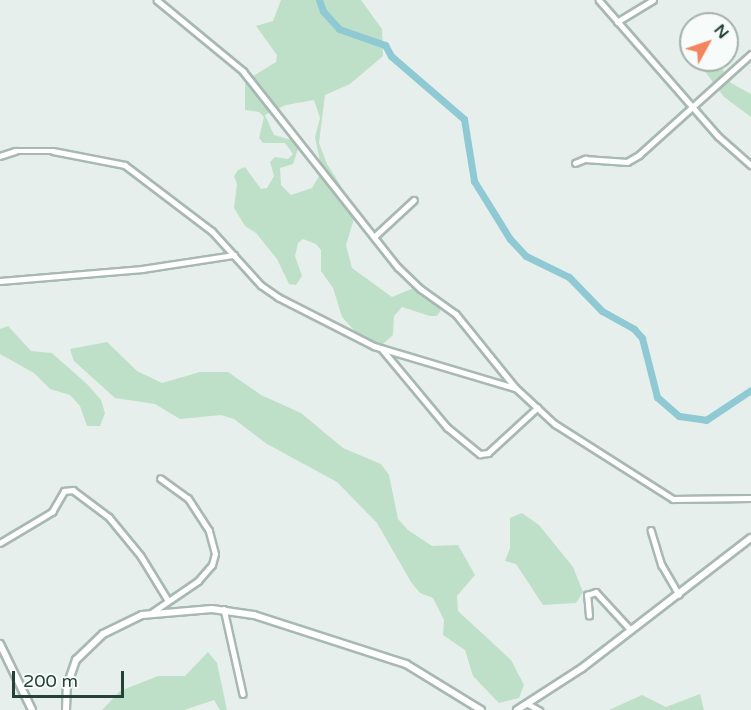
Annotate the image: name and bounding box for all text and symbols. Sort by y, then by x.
north arrow [679,12,739,72]
text: N [709,20,733,43]
scale bar [15,659,128,697]
text: 200 m [23,670,78,692]

